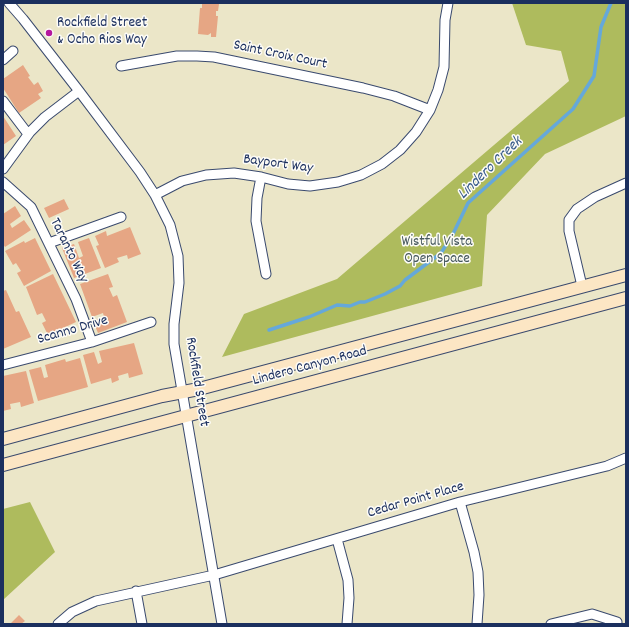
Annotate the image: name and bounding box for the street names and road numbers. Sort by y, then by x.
street label: Saint Croix Court [232,37,328,75]
street label: Bayport Way [242,151,314,179]
street label: Taranto Way [45,216,91,286]
street label: Scanno Drive [36,312,110,350]
street label: Rockfield Street [180,336,212,428]
street label: Lindero Canyon Road [251,343,369,391]
street label: Cedar Point Place [366,479,466,523]

